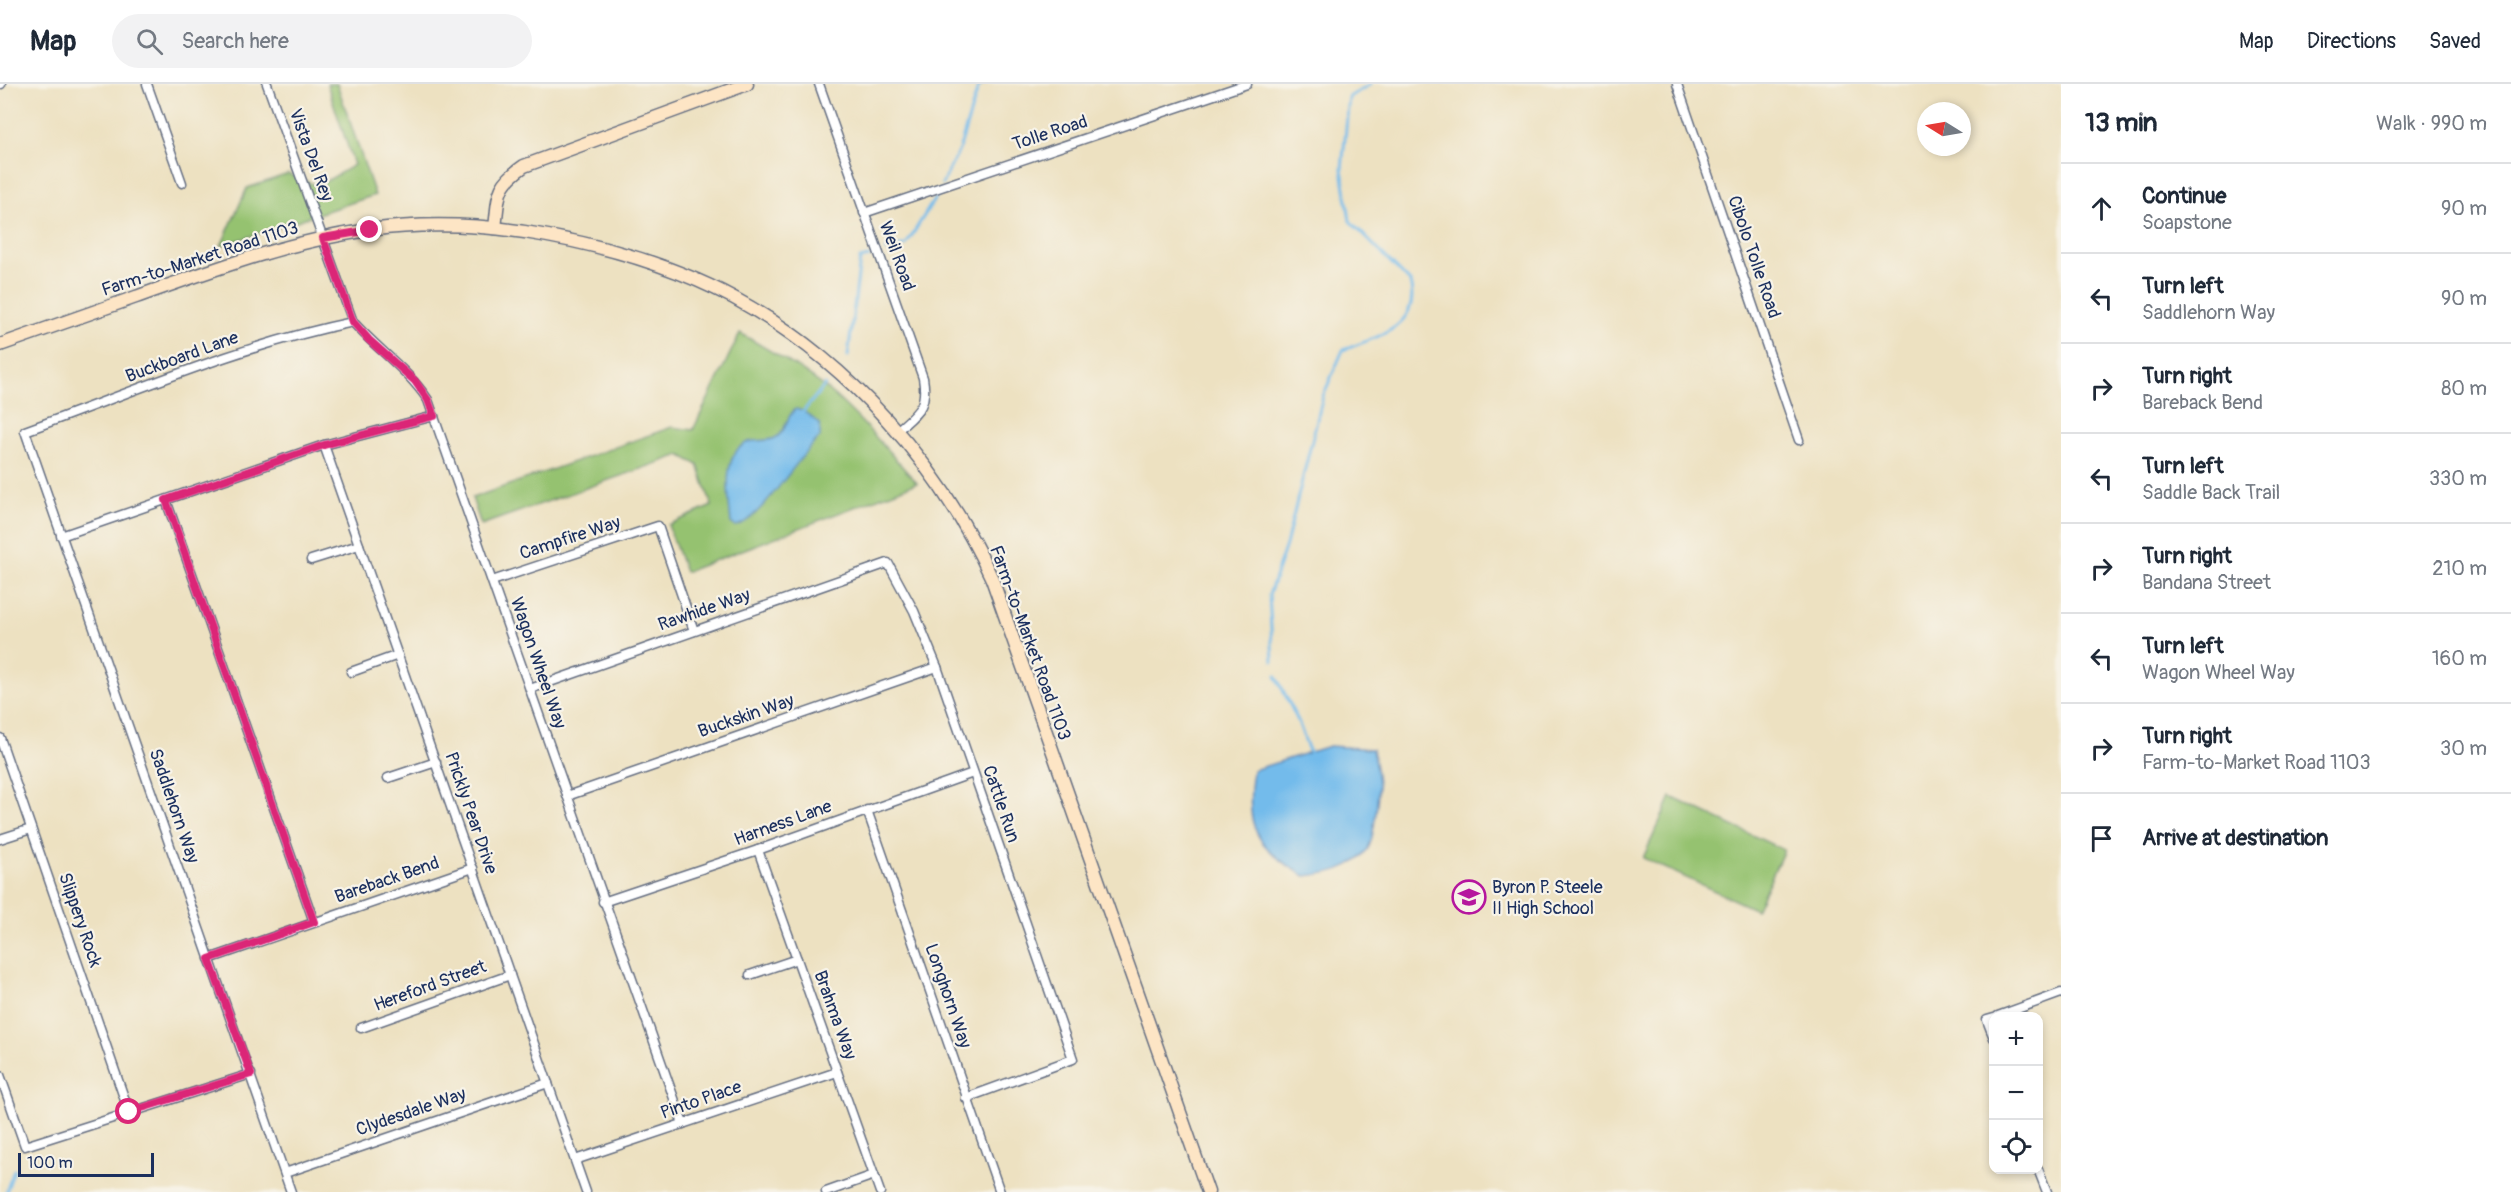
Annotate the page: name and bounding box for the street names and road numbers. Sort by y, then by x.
street label: Vista Del Rey [284,106,338,205]
street label: Tolle Road [1010,110,1090,156]
street label: Cibolo Tolle Road [1722,193,1786,321]
street label: Farm-to-Market Road 1103 [99,216,301,302]
street label: Weil Road [874,218,920,294]
street label: Buckboard Lane [122,326,242,388]
street label: Campfire Way [517,511,624,565]
street label: Farm-to-Market Road 1103 [984,542,1076,744]
street label: Rawhide Way [655,583,753,636]
street label: Wagon Wheel Way [505,594,571,732]
street label: Buckskin Way [695,689,797,743]
street label: Saddlehorn Way [144,746,204,867]
street label: Prickly Pear Drive [439,749,503,877]
street label: Cattle Run [977,762,1025,846]
street label: Harness Lane [731,795,835,851]
street label: Bareback Bend [332,851,442,909]
street label: Slippery Rock [53,870,107,971]
street label: Longhorn Way [919,941,977,1052]
street label: Hereford Street [371,955,490,1017]
street label: Brahma Way [808,967,862,1063]
street label: Pinto Place [657,1075,745,1125]
street label: Clydesdale Way [353,1082,469,1142]

